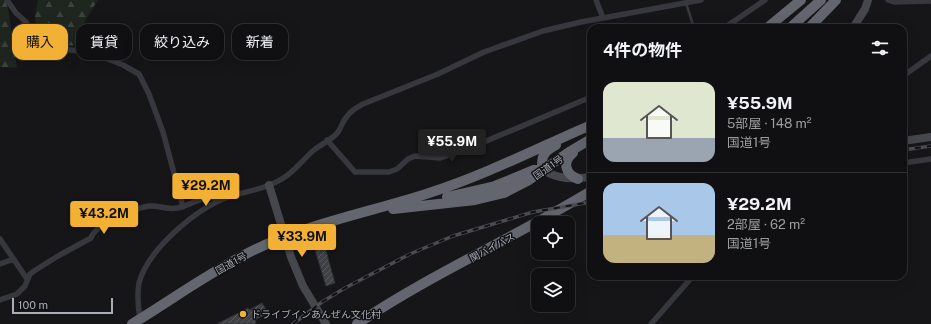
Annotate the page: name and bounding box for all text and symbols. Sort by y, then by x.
chip: 購入 [12,24,68,60]
chip: 賃貸 [76,24,132,60]
chip: 絞り込み [140,24,224,60]
chip: 新着 [232,24,288,60]
icon: filters [869,37,891,59]
text: 4件の物件 [603,40,682,60]
text: ¥55.9M [727,93,793,113]
icon: home [635,98,683,146]
text: 5部屋 · 148 m² [727,116,812,131]
pin: ¥55.9M [419,129,485,163]
text: ¥55.9M [427,134,477,149]
text: 国道1号 [727,135,771,150]
street label: 国道1号 [531,152,565,182]
pin: ¥29.2M [173,173,239,207]
text: ¥29.2M [181,178,231,193]
text: ¥29.2M [727,194,792,214]
icon: home [635,199,683,247]
pin: ¥43.2M [71,201,137,235]
text: ¥43.2M [79,206,129,221]
map controls [531,216,575,312]
button: locate [531,216,575,260]
text: 2部屋 · 62 m² [727,217,805,232]
pin: ¥33.9M [269,224,335,258]
text: ¥33.9M [277,229,327,244]
street label: 関バイパス [467,230,517,264]
text: 国道1号 [727,236,771,251]
street label: 国道1号 [213,249,249,277]
button: layers [531,268,575,312]
scale bar [12,296,113,315]
text: 100 m [18,299,48,311]
place label: ドライブインあんぜん文化村 [251,308,381,320]
marker: ドライブインあんぜん文化村 [238,309,248,319]

